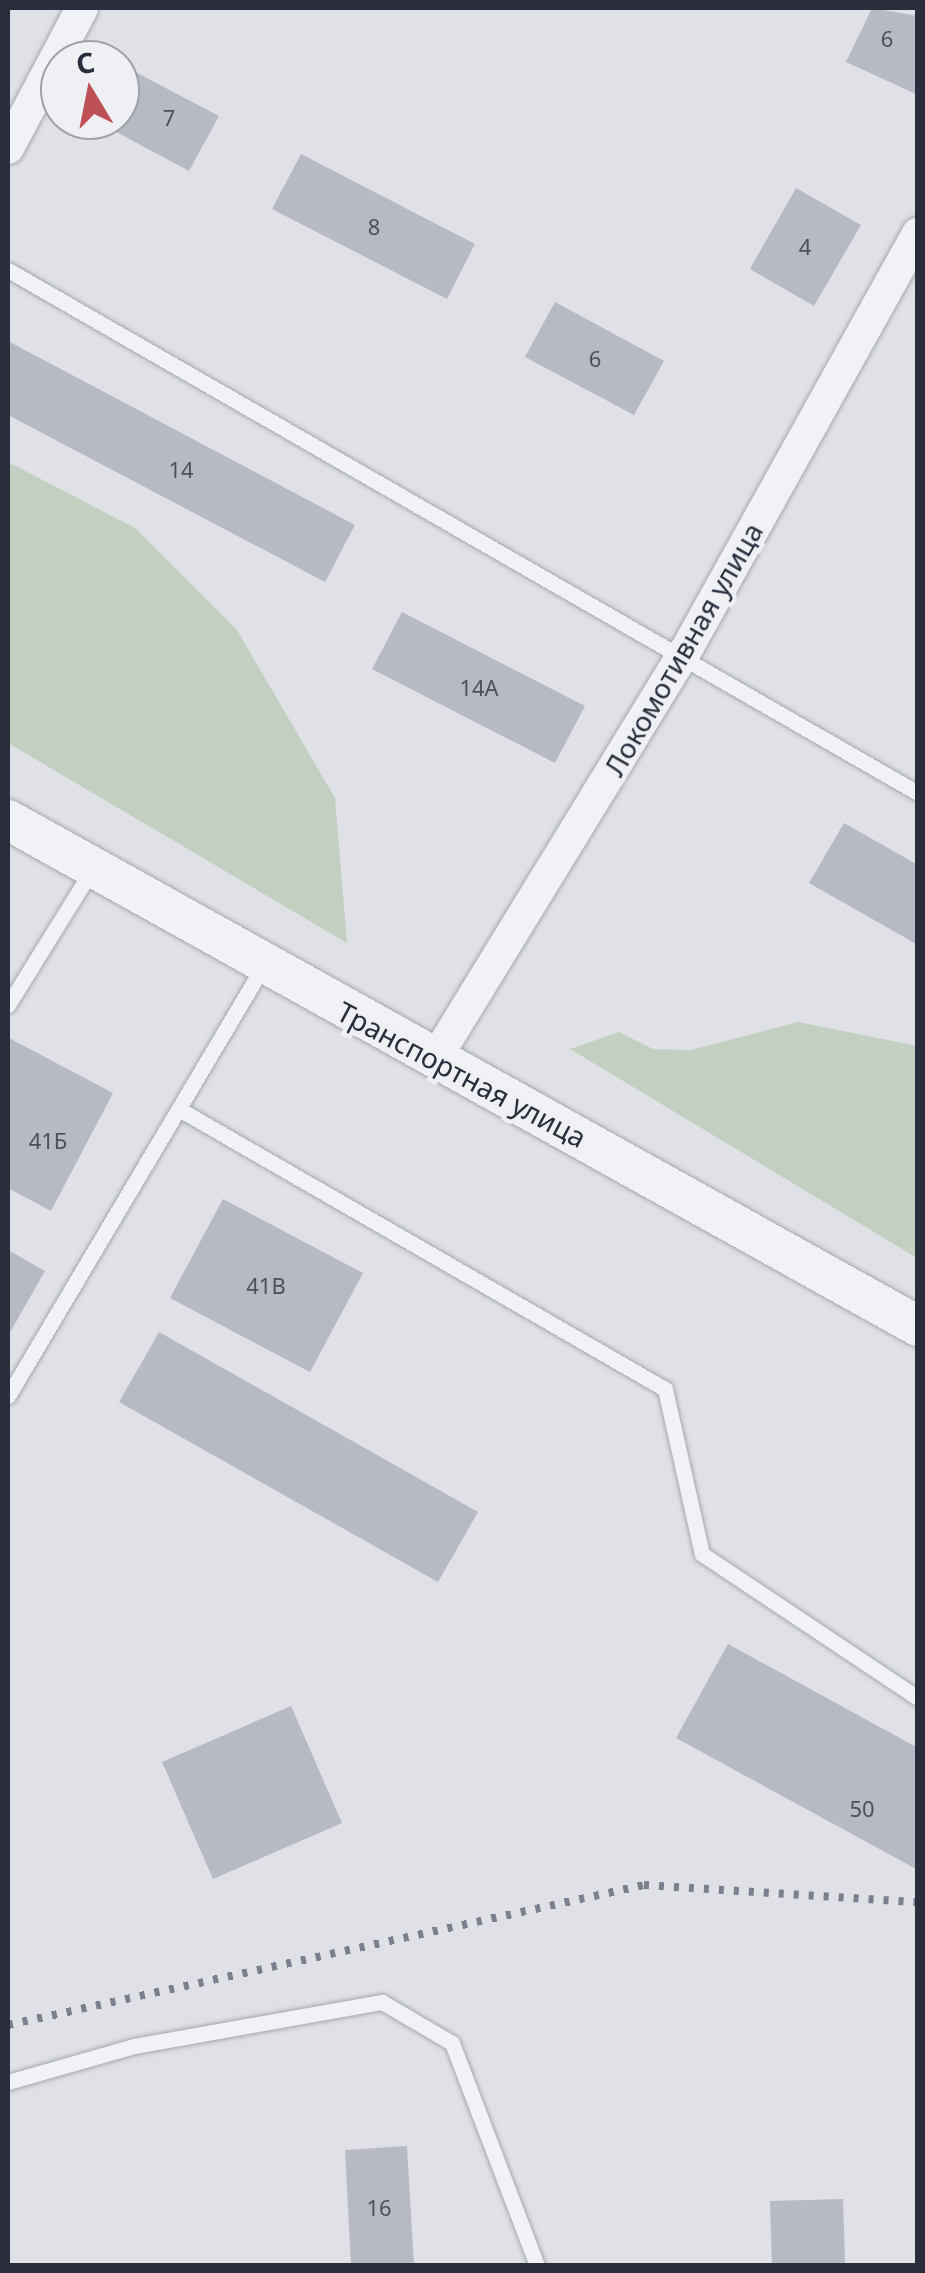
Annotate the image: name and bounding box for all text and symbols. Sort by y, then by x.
house number: 6 [881,26,893,52]
north arrow [40,40,140,140]
text: С [73,42,97,83]
house number: 7 [163,105,175,131]
house number: 8 [368,214,380,240]
house number: 4 [799,234,811,260]
house number: 6 [589,346,601,372]
house number: 14 [168,457,194,483]
street label: Локомотивная улица [597,516,769,782]
house number: 14А [459,675,499,701]
street label: Транспортная улица [332,994,592,1154]
house number: 41Б [29,1128,67,1154]
house number: 41В [246,1273,286,1299]
house number: 50 [849,1796,875,1822]
house number: 16 [366,2195,392,2221]

